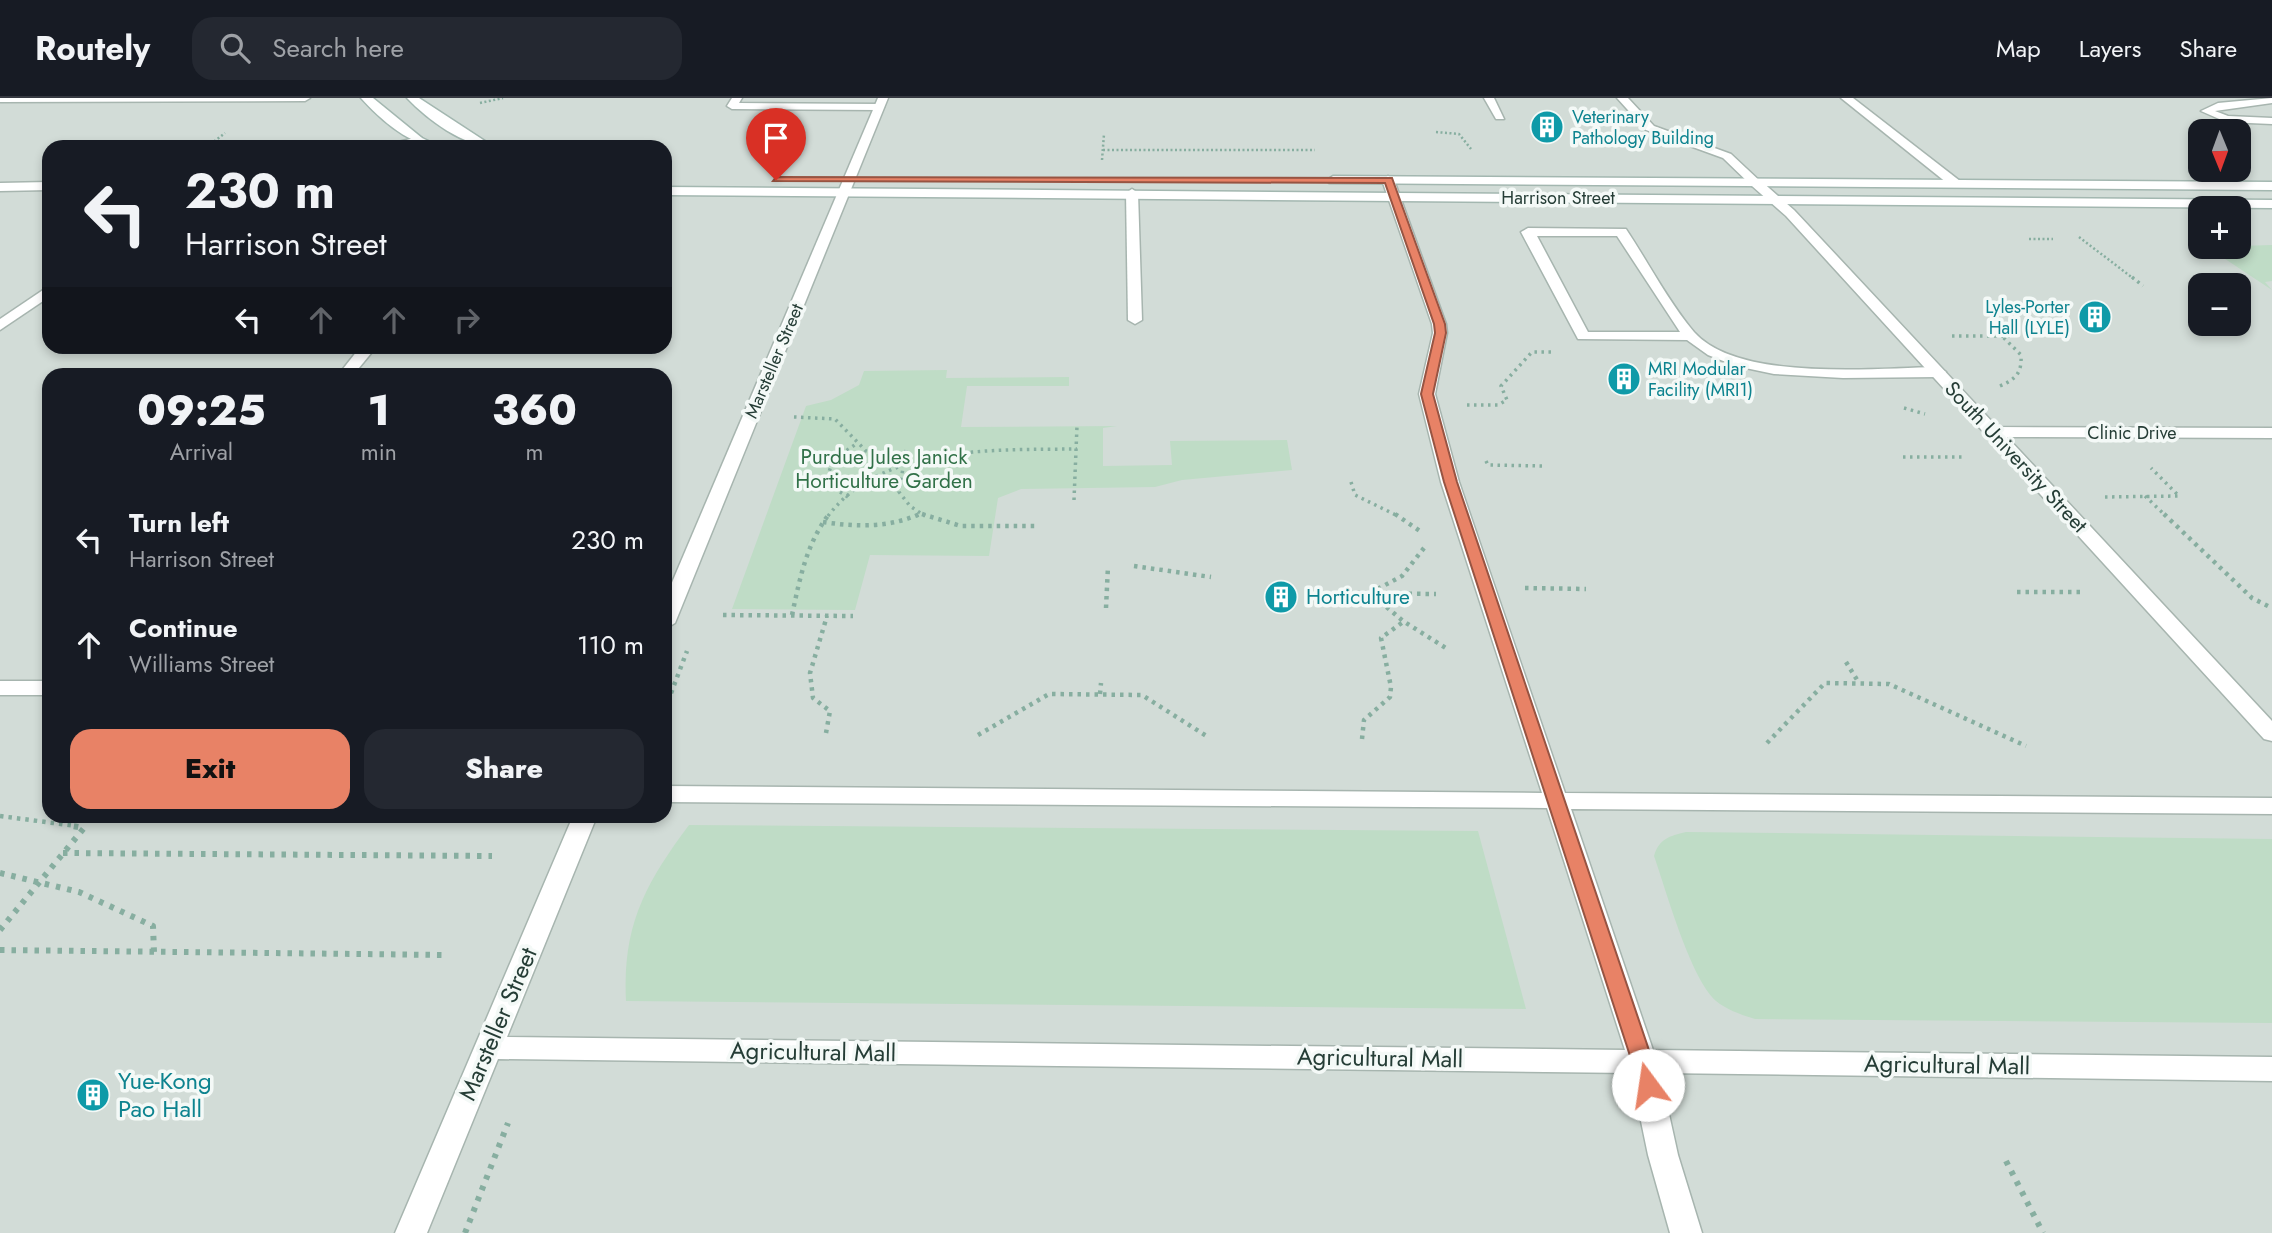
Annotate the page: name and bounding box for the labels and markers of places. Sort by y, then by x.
place label: Veterinary Pathology Building [1572,104,1714,151]
pin [746,108,806,180]
building icon: Veterinary Pathology Building [1528,108,1566,146]
place label: Lyles-Porter Hall (LYLE) [1985,294,2071,341]
building icon: Lyles-Porter Hall (LYLE) [2076,298,2114,336]
place label: MRI Modular Facility (MRI1) [1648,356,1753,403]
building icon: MRI Modular Facility (MRI1) [1605,360,1643,398]
building icon: Horticulture [1262,578,1300,616]
place label: Horticulture [1306,582,1410,612]
place label: Yue-Kong Pao Hall [118,1063,212,1126]
building icon: Yue-Kong Pao Hall [74,1076,112,1114]

